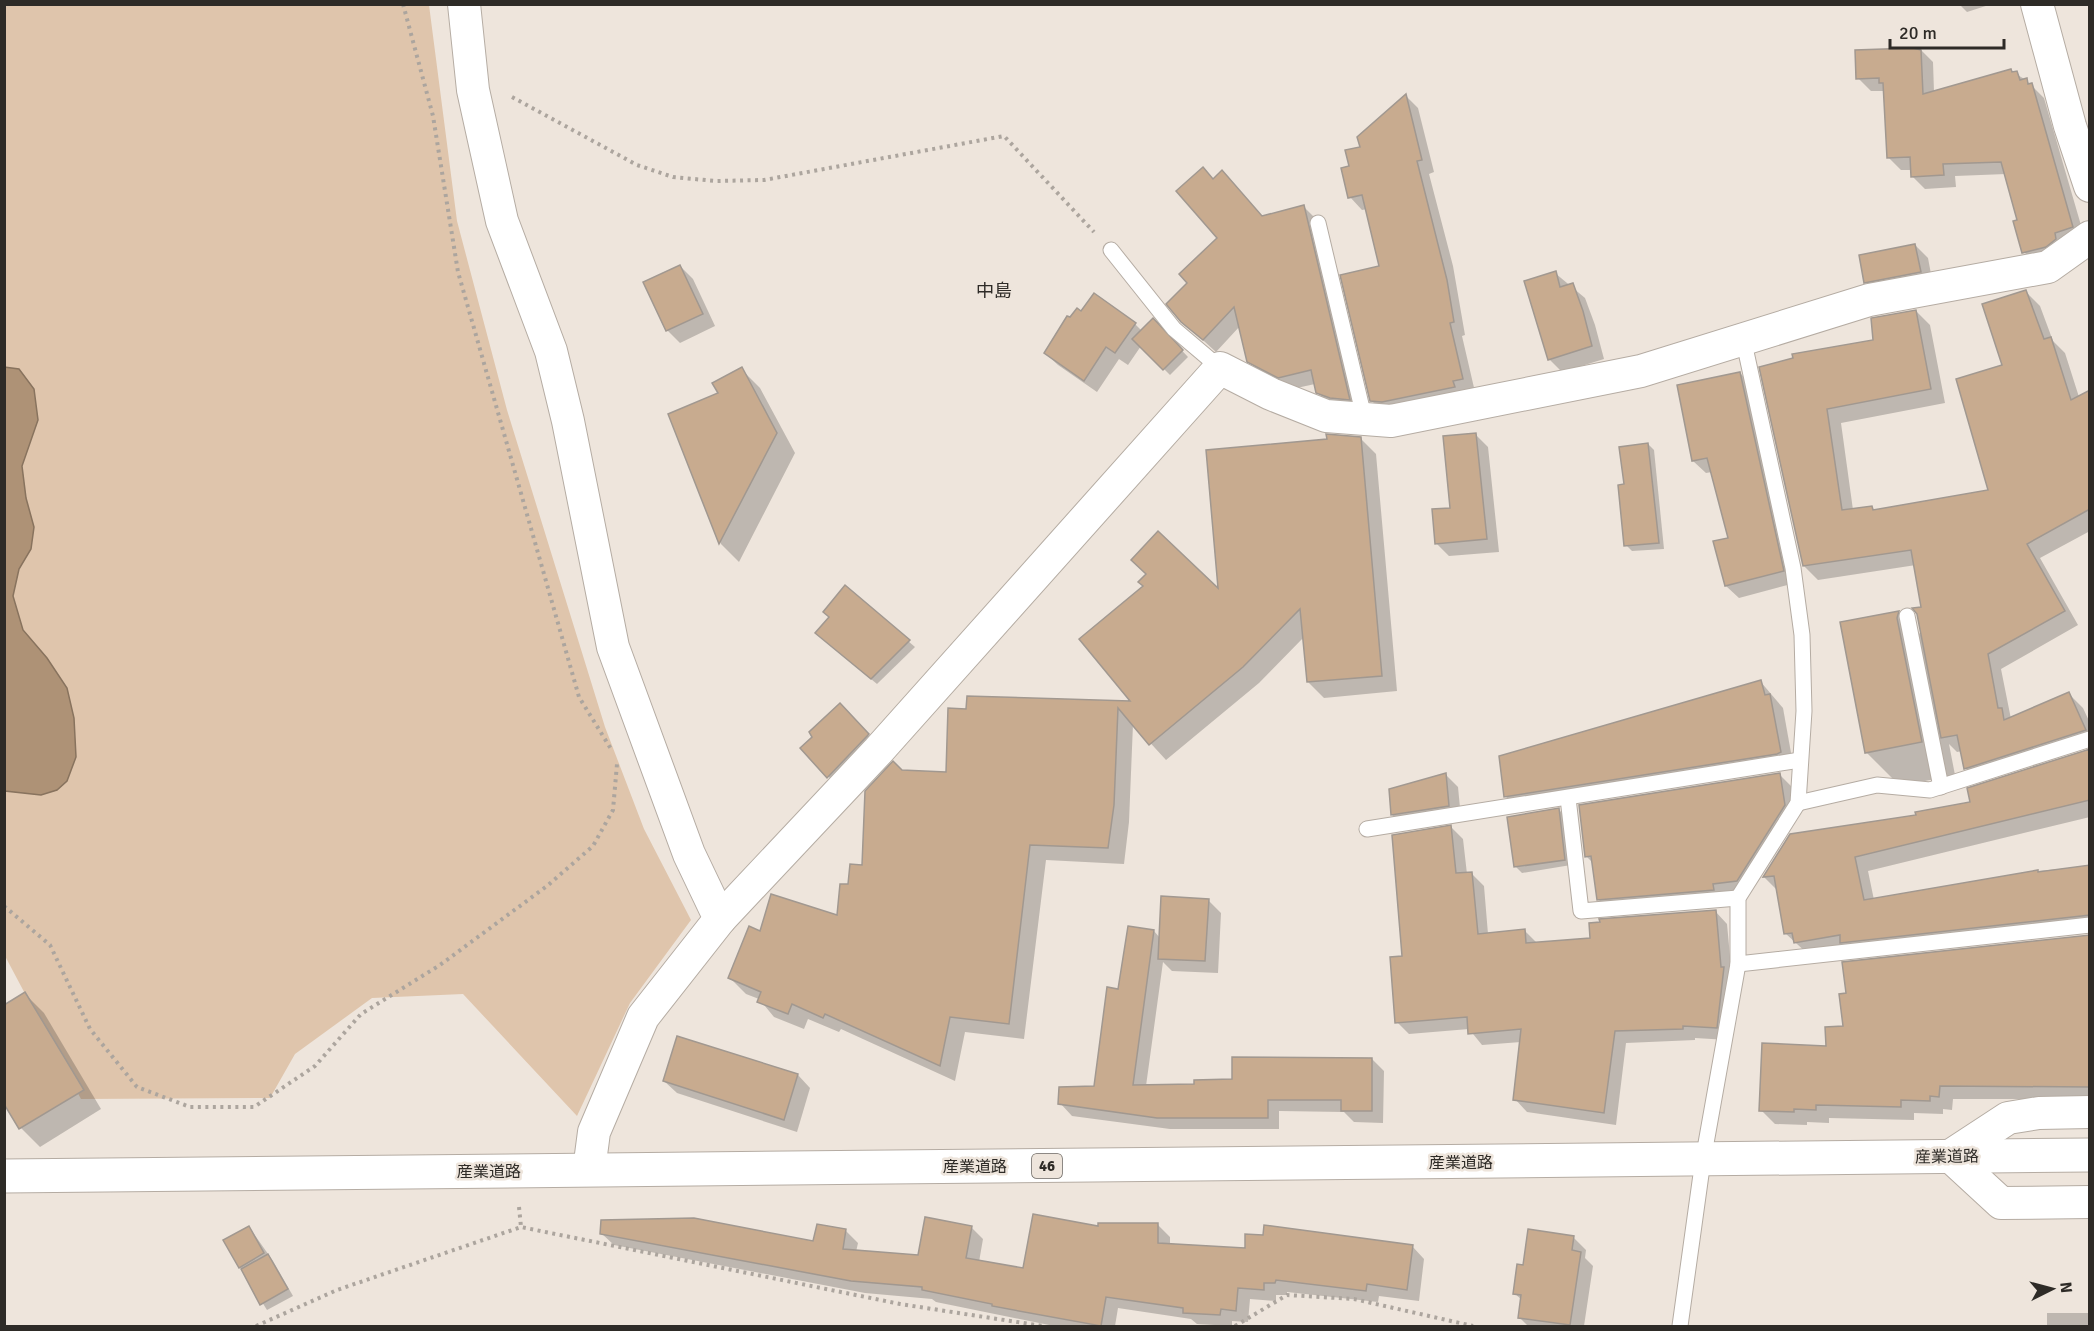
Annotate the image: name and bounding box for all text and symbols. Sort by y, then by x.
scale bar [1890,12,2004,50]
text: 20 m [1899,22,1937,44]
district label: 中島 [976,280,1012,302]
street label: 産業道路 [1915,1146,1979,1168]
street label: 産業道路 [1429,1153,1493,1173]
road number: 46 [1032,1154,1062,1178]
street label: 産業道路 [943,1157,1007,1177]
street label: 産業道路 [457,1162,521,1182]
north arrow [2022,1259,2082,1319]
text: N [2055,1281,2076,1294]

